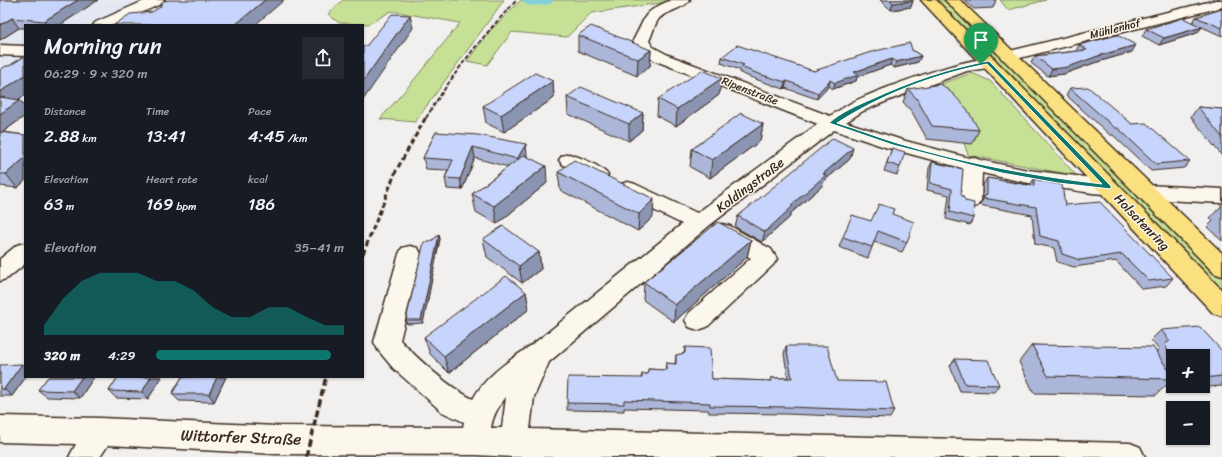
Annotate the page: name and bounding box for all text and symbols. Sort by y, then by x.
street label: Mühlenhof [1088,13,1143,44]
pin [964,23,998,64]
text: Morning run [44,27,162,66]
icon: arrive [970,29,992,51]
button: share [302,37,344,79]
text: 06:29 · 9 × 320 m [44,62,147,85]
street label: Ripenstraße [719,71,782,111]
text: Distance [44,102,86,121]
text: Time [146,102,169,121]
text: Pace [248,102,271,121]
text: 2.88 [44,121,79,151]
text: 13:41 [146,121,186,151]
text: 4:45 [248,121,285,151]
text: km [79,129,97,148]
text: /km [285,129,307,148]
street label: Koldingstraße [711,151,790,219]
text: Elevation [44,170,89,189]
text: Heart rate [146,170,198,189]
text: kcal [248,170,268,189]
street label: Holsatenring [1108,188,1176,257]
text: 63 [44,189,63,219]
text: 169 [146,189,173,219]
text: 186 [248,189,275,219]
text: m [63,197,74,216]
text: bpm [173,197,197,216]
text: Elevation [44,236,97,259]
text: 35–41 m [294,236,344,259]
text: 320 m [44,344,80,367]
text: 4:29 [108,344,136,367]
map controls [1166,349,1210,445]
button: + [1166,349,1210,393]
button: − [1166,401,1210,445]
street label: Wittorfer Straße [180,420,302,454]

